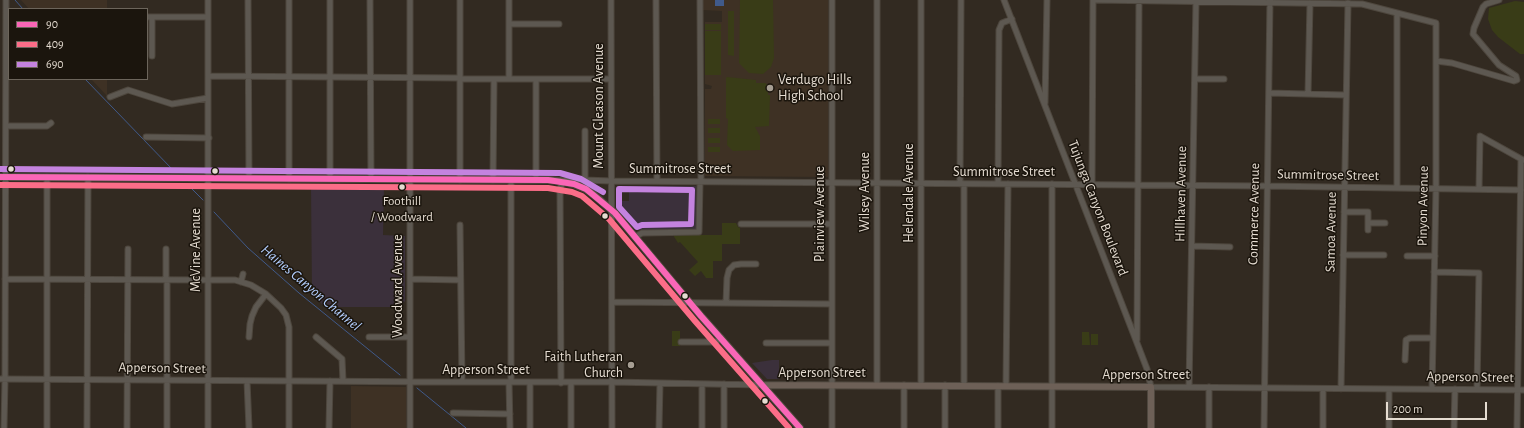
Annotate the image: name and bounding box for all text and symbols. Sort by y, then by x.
legend [8,8,148,80]
text: 90 [46,18,58,30]
text: 409 [46,38,64,50]
street label: Mount Gleason Avenue [591,43,607,169]
text: 690 [46,58,64,70]
place label: Verdugo Hills High School [778,72,852,104]
marker: Verdugo Hills High School [765,83,775,93]
street label: Tujunga Canyon Boulevard [1064,138,1132,278]
street label: Helendale Avenue [901,143,917,243]
street label: Hillhaven Avenue [1172,146,1190,242]
street label: Wilsey Avenue [857,152,873,232]
street label: Summitrose Street [629,161,731,177]
street label: Commerce Avenue [1245,163,1263,265]
unlabelled marker [6,164,16,174]
street label: Summitrose Street [953,164,1055,180]
unlabelled marker [210,166,220,176]
street label: Plainview Avenue [812,166,828,262]
street label: Summitrose Street [1277,166,1379,184]
street label: Pinyon Avenue [1414,166,1432,246]
marker: Foothill / Woodward [397,182,407,192]
street label: Samoa Avenue [1322,192,1340,272]
place label: Foothill / Woodward [371,193,433,224]
street label: McVine Avenue [188,208,204,292]
unlabelled marker [600,211,610,221]
street label: Woodward Avenue [390,234,406,338]
water label: Haines Canyon Channel [257,241,365,335]
unlabelled marker [680,291,690,301]
place label: Faith Lutheran Church [544,349,623,382]
street label: Apperson Street [118,359,206,377]
marker: Faith Lutheran Church [626,360,636,370]
street label: Apperson Street [442,362,530,378]
street label: Apperson Street [778,365,866,381]
street label: Apperson Street [1102,367,1190,383]
street label: Apperson Street [1426,368,1514,386]
scale bar [1388,394,1489,420]
unlabelled marker [760,396,770,406]
text: 200 m [1393,403,1423,415]

